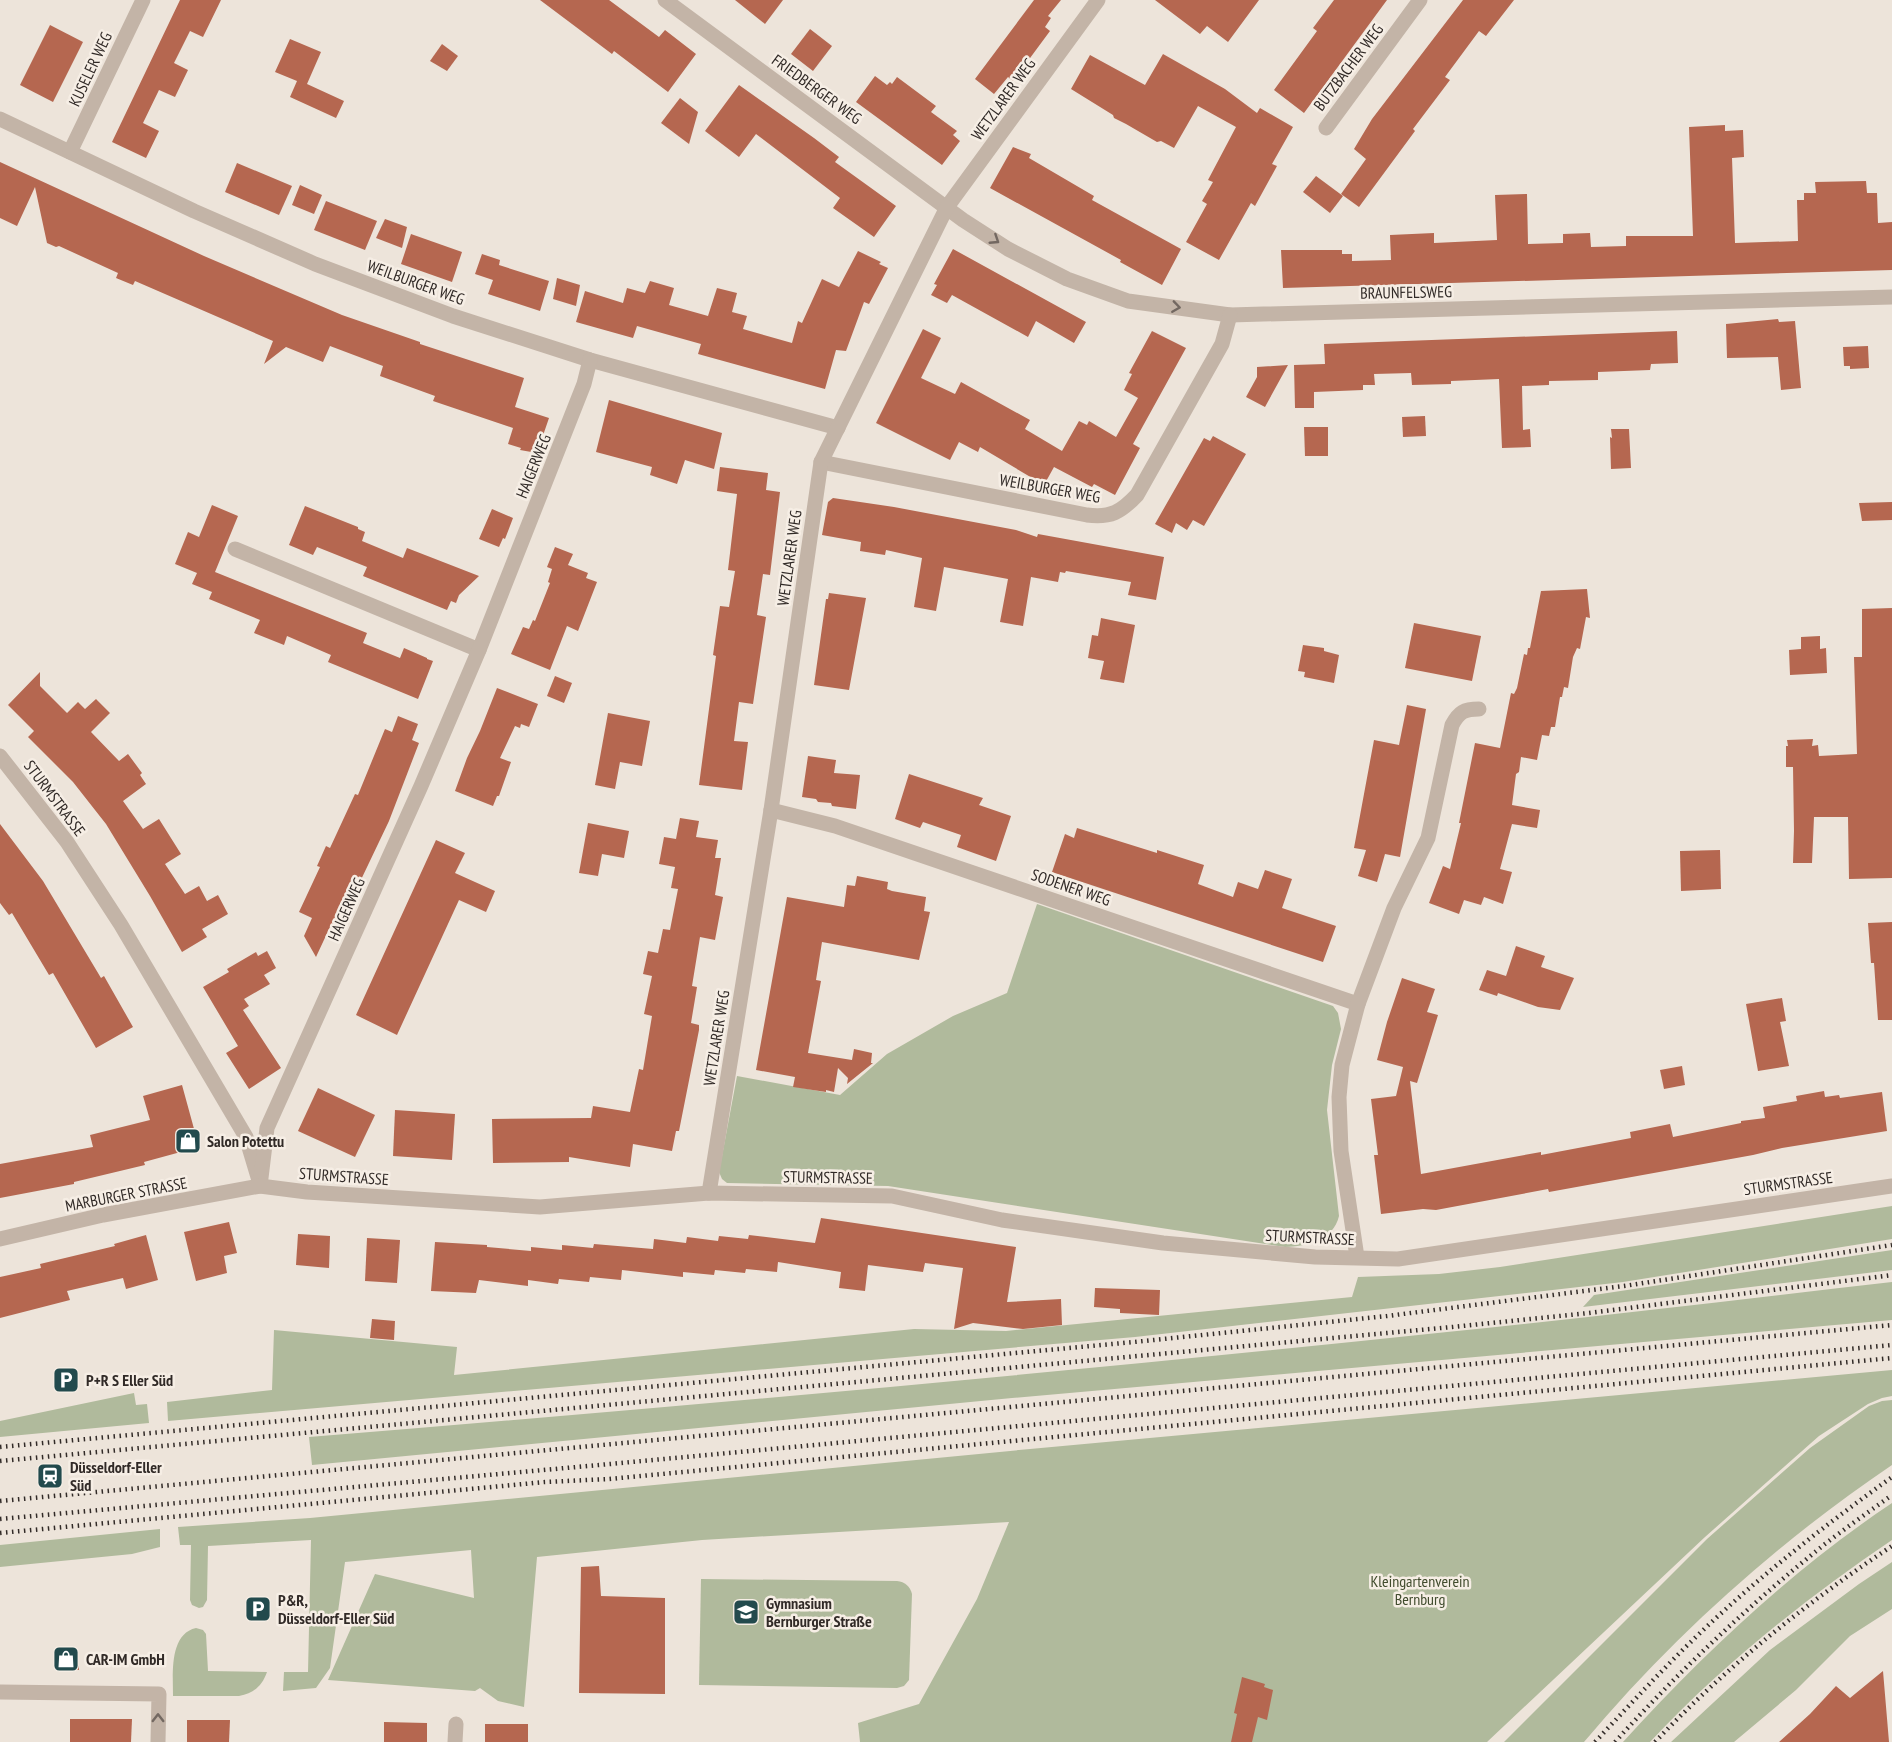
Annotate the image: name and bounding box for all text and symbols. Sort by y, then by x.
street label: BUTZBACHER WEG [1309,20,1387,114]
street label: KUSELER WEG [64,29,116,109]
street label: FRIEDBERGER WEG [768,50,866,128]
street label: WETZLARER WEG [967,54,1040,144]
one-way arrow [988,233,999,244]
street label: WEILBURGER WEG [365,255,468,309]
street label: BRAUNFELSWEG [1360,281,1452,303]
one-way arrow [1171,301,1180,313]
street label: HAIGERWEG [511,431,555,501]
street label: WEILBURGER WEG [998,469,1102,507]
street label: WETZLARER WEG [772,509,806,607]
street label: STURMSTRASSE [20,756,90,840]
street label: SODENER WEG [1029,864,1113,910]
street label: HAIGERWEG [323,874,369,944]
street label: WETZLARER WEG [699,989,733,1087]
shop icon: Salon Potettu [173,1126,203,1156]
place label: Salon Potettu [207,1131,284,1151]
street label: STURMSTRASSE [299,1163,390,1189]
street label: STURMSTRASSE [783,1166,873,1188]
street label: STURMSTRASSE [1742,1167,1834,1199]
street label: MARBURGER STRASSE [63,1172,189,1216]
street label: STURMSTRASSE [1265,1225,1355,1249]
parking icon: P+R S Eller Süd [51,1365,81,1395]
place label: P+R S Eller Süd [86,1370,173,1390]
place label: Düsseldorf-Eller Süd [70,1457,162,1495]
station icon: Düsseldorf-Eller Süd [35,1461,65,1491]
park label: Kleingartenverein Bernburg [1370,1571,1470,1609]
place label: P&R, Düsseldorf-Eller Süd [278,1590,394,1628]
place label: Gymnasium Bernburger Straße [766,1593,872,1631]
parking icon: P&R, Düsseldorf-Eller Süd [243,1594,273,1624]
school or university icon: Gymnasium Bernburger Straße [731,1597,761,1627]
shop icon: CAR-IM GmbH [51,1644,81,1674]
place label: CAR-IM GmbH [86,1649,165,1669]
one-way arrow [152,1714,164,1723]

